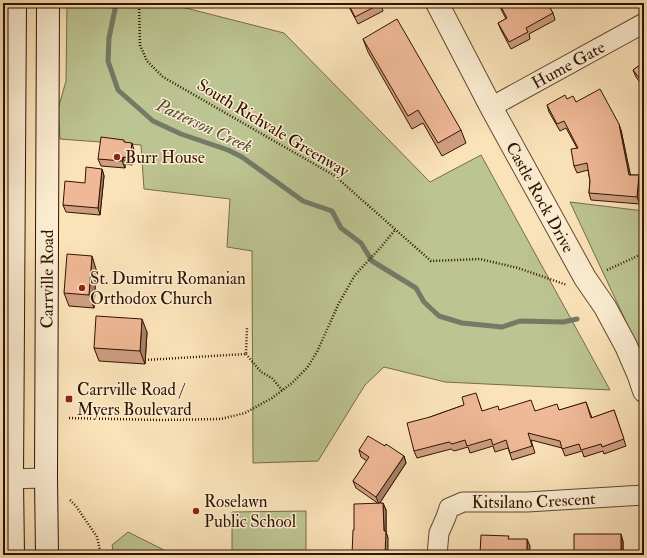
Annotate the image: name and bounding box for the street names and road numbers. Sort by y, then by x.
street label: Hume Gate [528,36,608,93]
street label: South Richvale Greenway [193,74,353,183]
street label: Castle Rock Drive [502,138,579,256]
street label: Carrville Road [36,229,58,329]
street label: Kitsilano Crescent [472,487,597,513]

